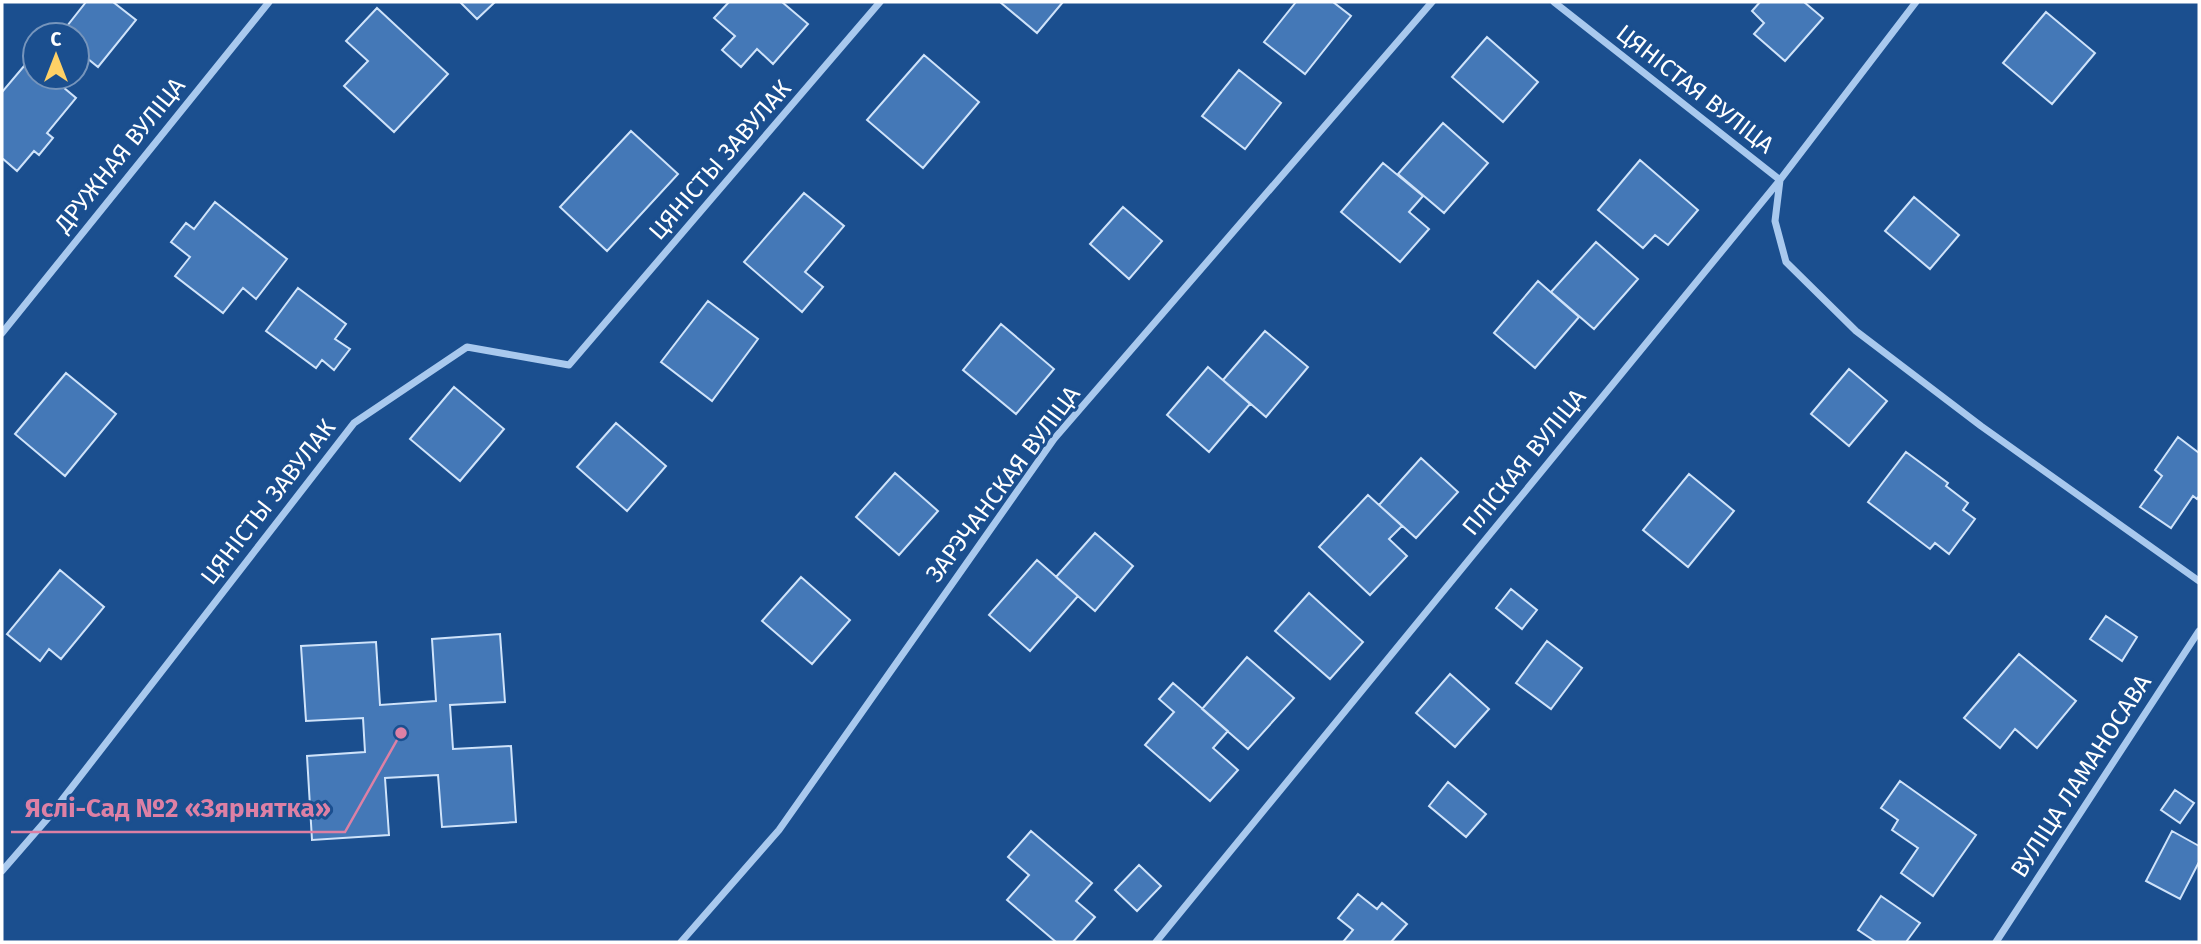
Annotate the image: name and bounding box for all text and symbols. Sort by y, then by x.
street label: ЦЯНІСТАЯ ВУЛІЦА [1611,19,1779,159]
north arrow [21,21,91,91]
text: С [51,28,62,51]
street label: ДРУЖНАЯ ВУЛІЦА [48,72,191,239]
street label: ЦЯНІСТЫ ЗАВУЛАК [643,75,797,245]
street label: ЗАРЭЧАНСКАЯ ВУЛІЦА [920,380,1086,587]
street label: ПЛІСКАЯ ВУЛІЦА [1456,383,1592,541]
street label: ЦЯНІСТЫ ЗАВУЛАК [195,414,341,590]
street label: ВУЛІЦА ЛАМАНОСАВА [2005,669,2157,882]
callout: Яслі-Сад №2 «Зярнятка» [11,785,345,832]
text: Яслі-Сад №2 «Зярнятка» [25,793,331,824]

